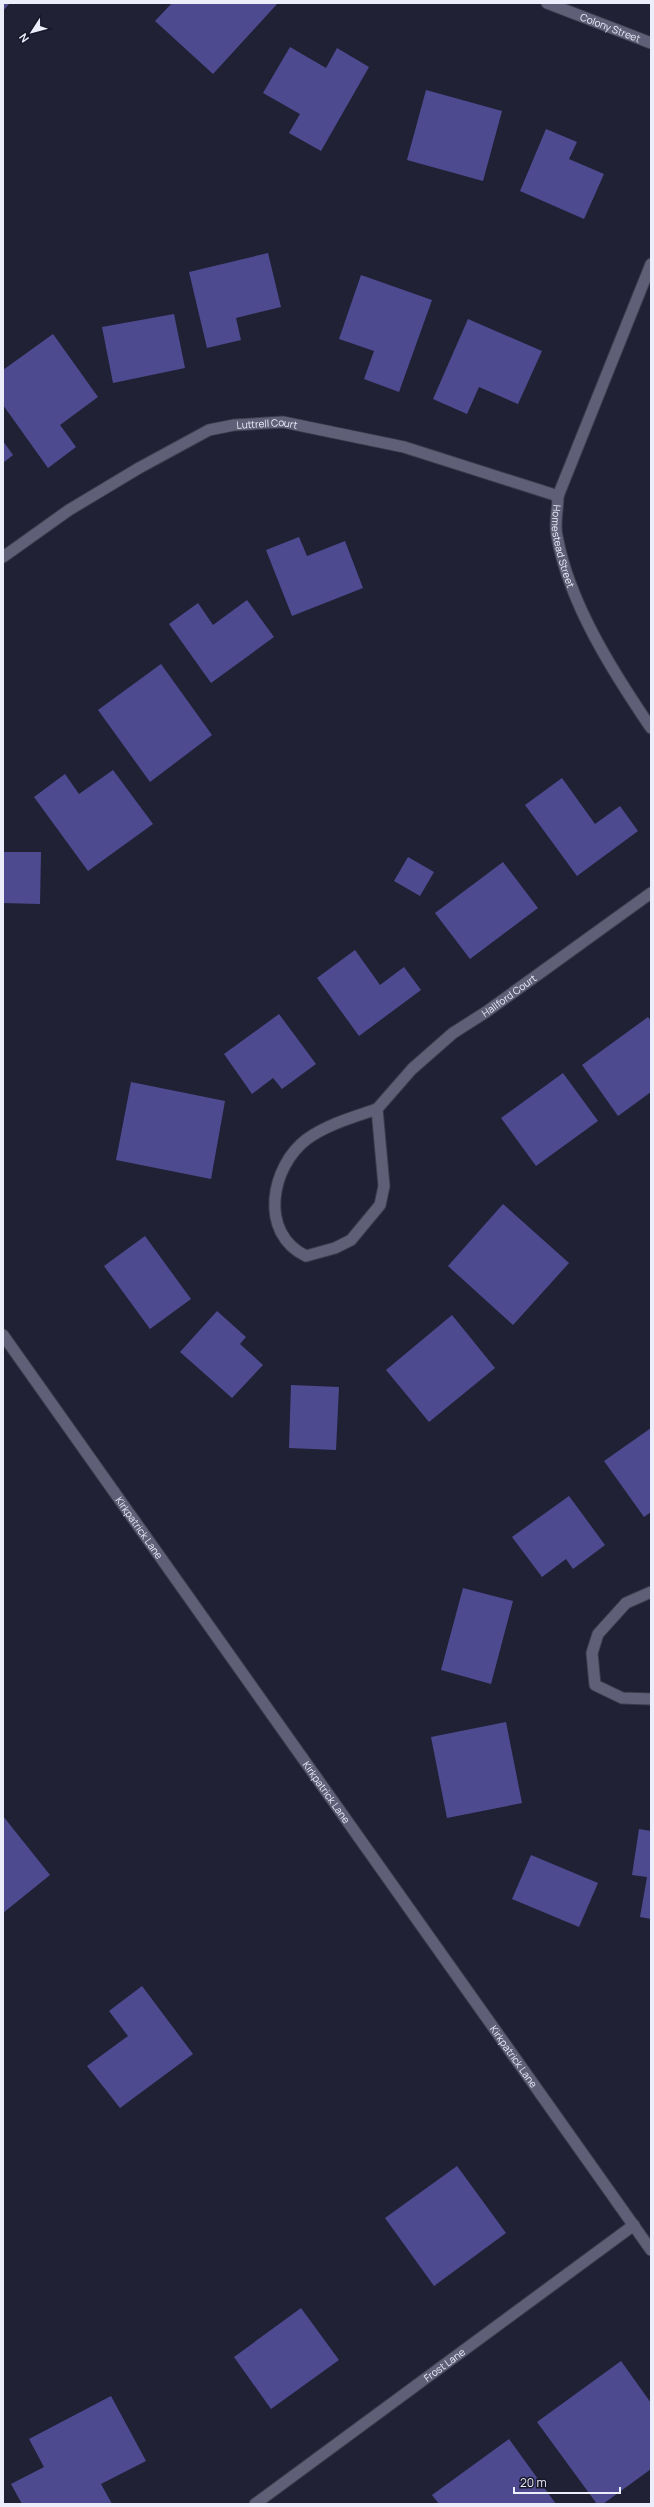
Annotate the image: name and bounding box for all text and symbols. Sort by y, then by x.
street label: Colony Street [578,9,643,45]
north arrow [12,12,52,52]
text: N [15,30,32,46]
street label: Luttrell Court [236,415,299,432]
street label: Homestead Street [549,504,578,590]
street label: Hallford Court [479,971,539,1020]
street label: Kirkpatrick Lane [113,1494,166,1562]
street label: Kirkpatrick Lane [300,1758,354,1826]
street label: Kirkpatrick Lane [487,2022,541,2090]
street label: Frost Lane [421,2345,468,2385]
scale bar [514,2469,620,2495]
text: 20 m [520,2474,547,2491]

